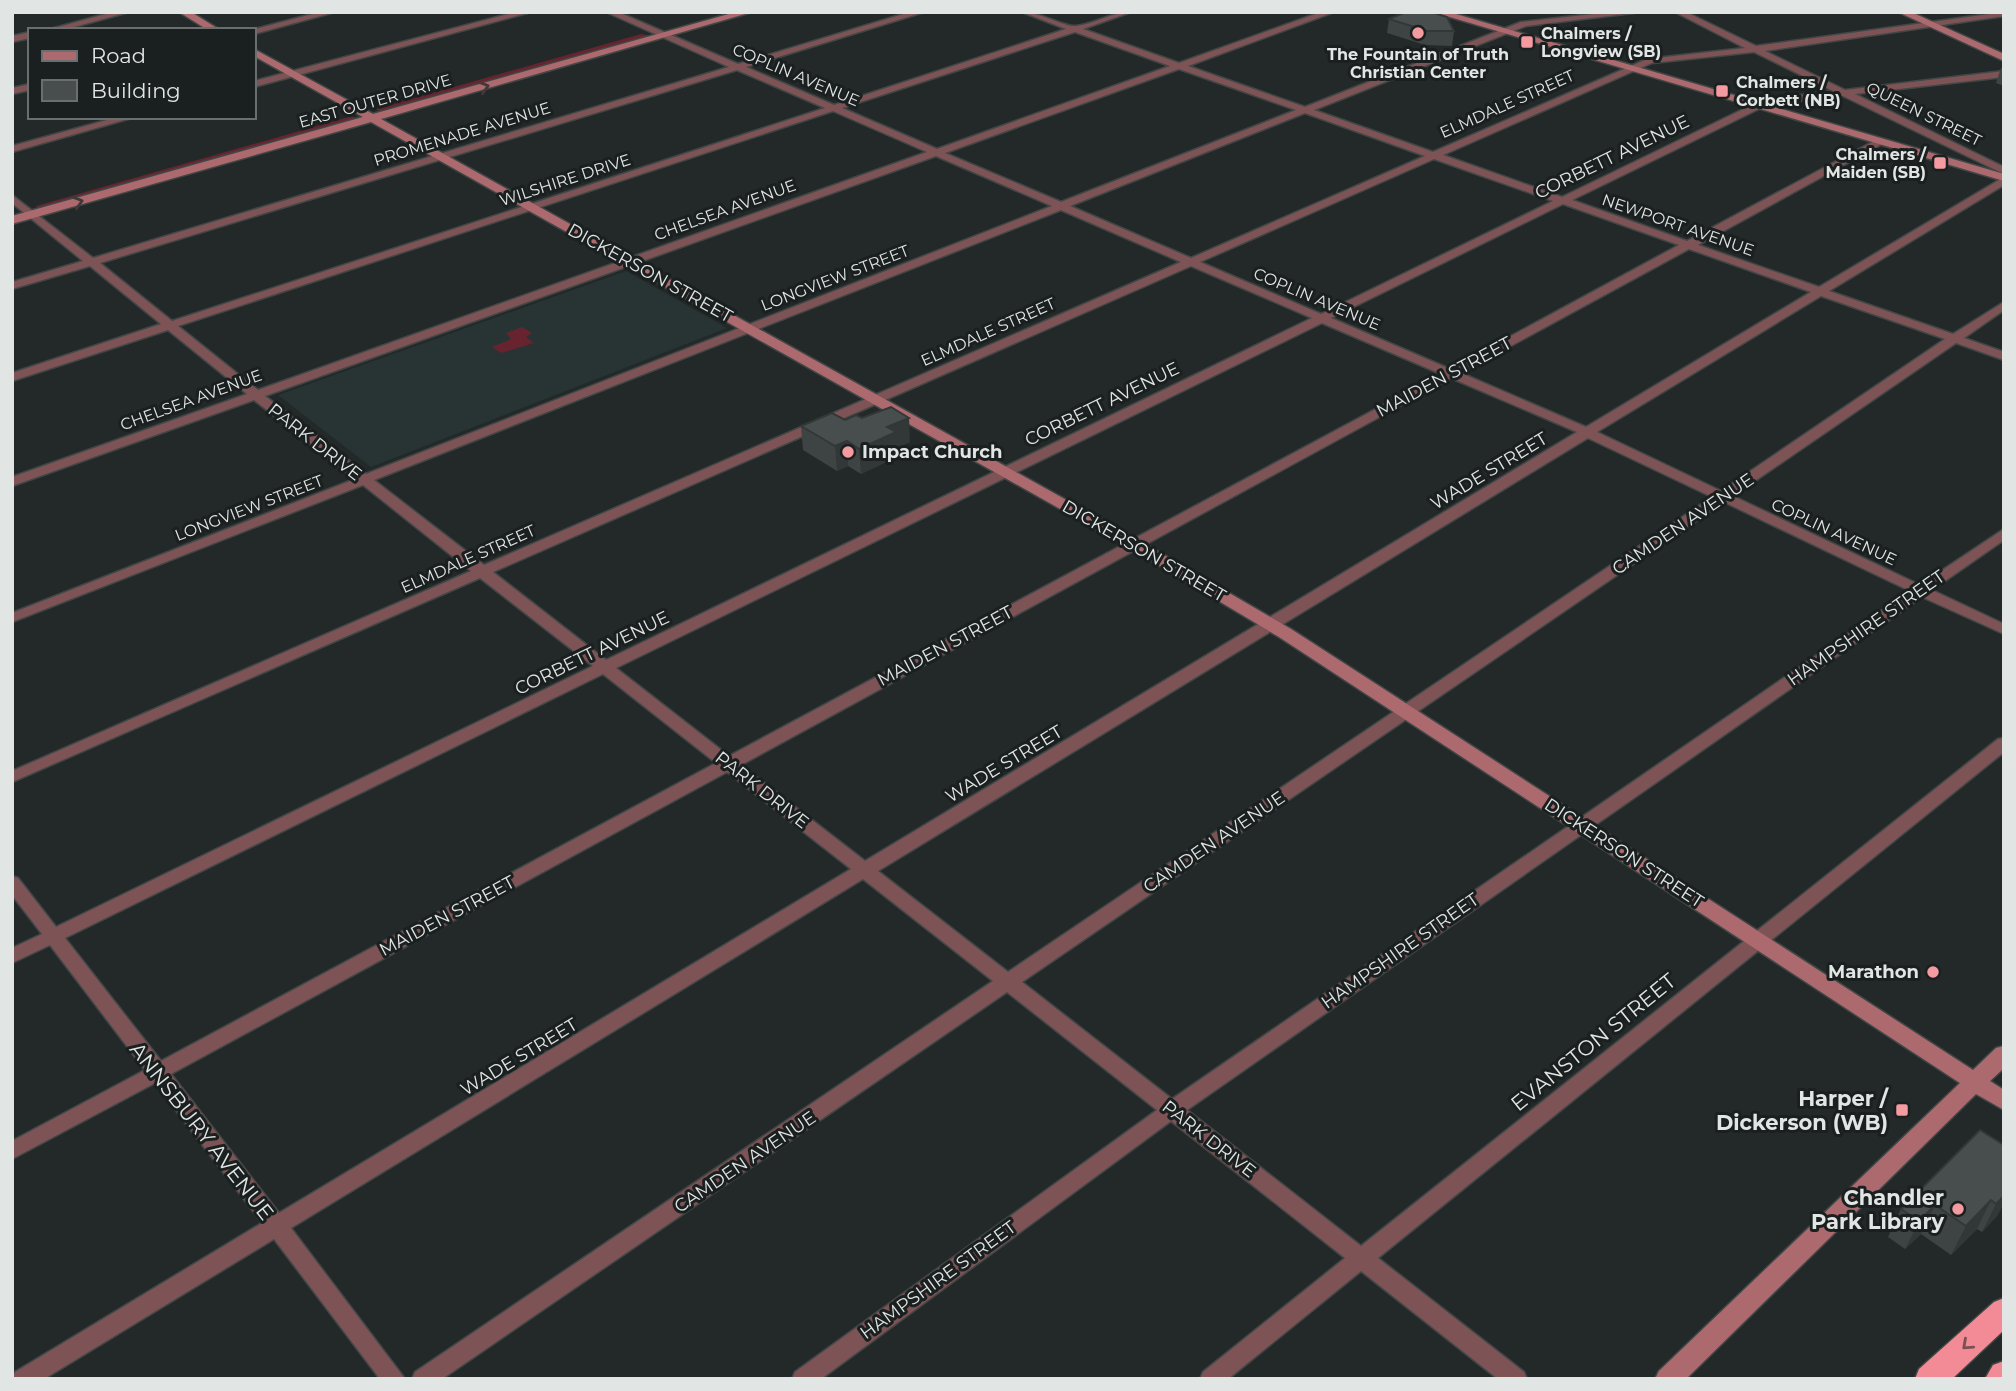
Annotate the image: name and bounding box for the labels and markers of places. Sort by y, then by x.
place label: Chalmers / Longview (SB) [1541,24,1661,61]
marker: The Fountain of Truth Christian Center [1410,25,1426,41]
marker: Chalmers / Longview (SB) [1519,34,1535,50]
place label: The Fountain of Truth Christian Center [1327,45,1509,82]
place label: Chalmers / Corbett (NB) [1736,73,1841,110]
marker: Chalmers / Corbett (NB) [1714,83,1730,99]
place label: Chalmers / Maiden (SB) [1825,145,1927,182]
marker: Chalmers / Maiden (SB) [1932,155,1948,171]
place label: Impact Church [862,441,1002,463]
marker: Impact Church [840,444,856,460]
place label: Marathon [1828,961,1919,983]
marker: Marathon [1925,964,1941,980]
place label: Harper / Dickerson (WB) [1716,1086,1890,1135]
marker: Harper / Dickerson (WB) [1894,1102,1910,1118]
place label: Chandler Park Library [1811,1185,1944,1234]
marker: Chandler Park Library [1950,1201,1966,1217]

